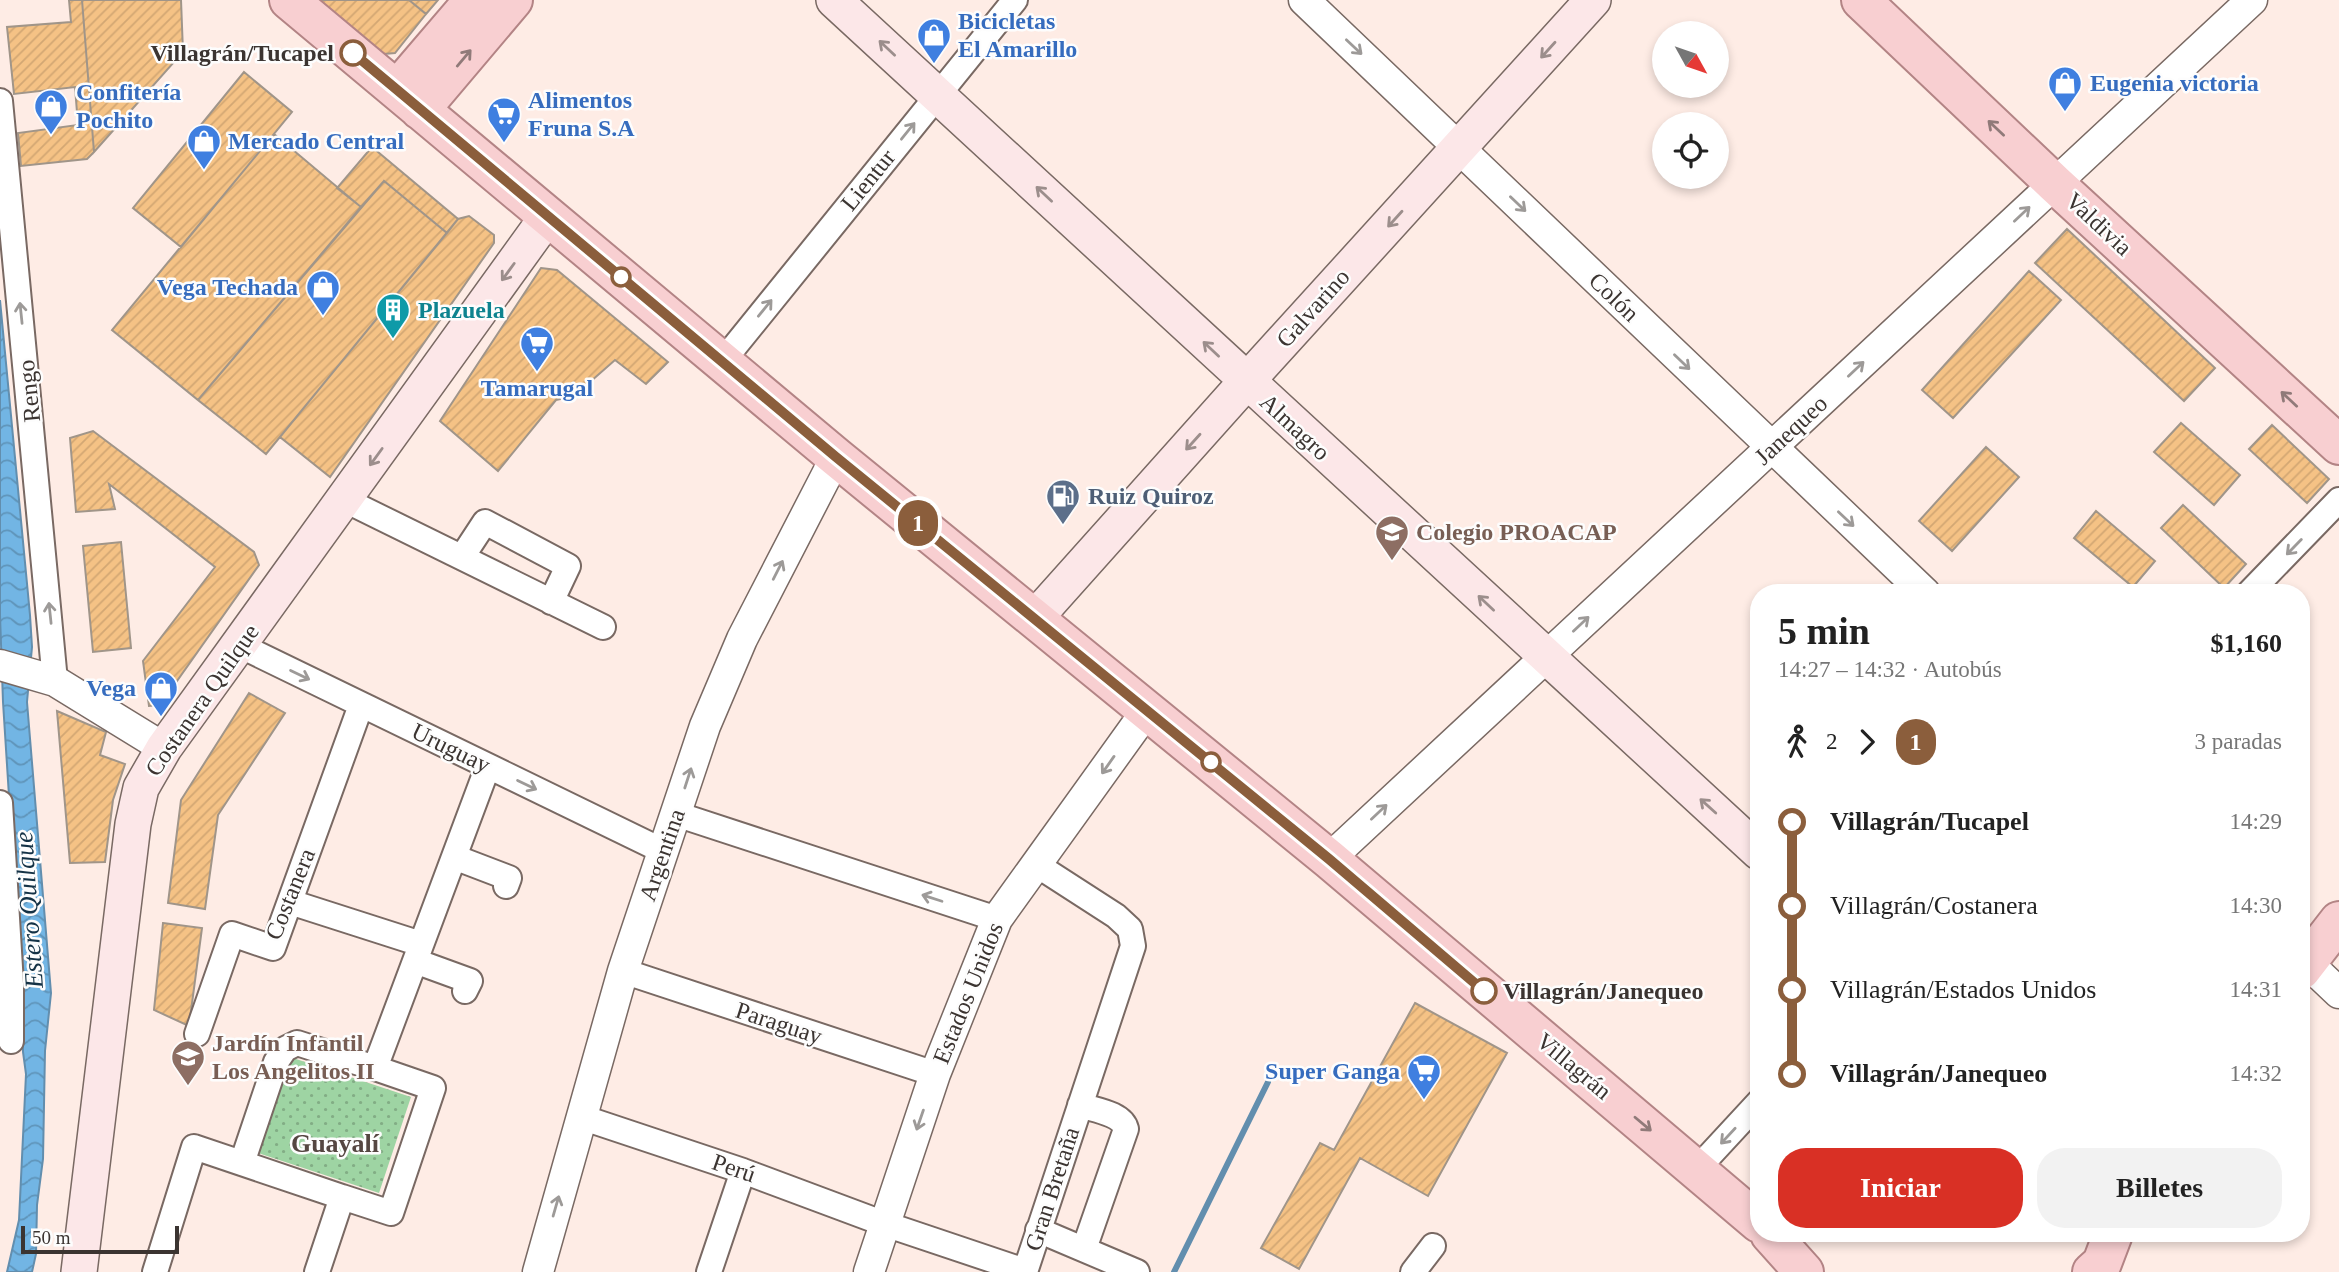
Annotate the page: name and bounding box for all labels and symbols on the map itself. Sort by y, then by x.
place label: Bicicletas El Amarillo [958,8,1077,62]
shop icon: Bicicletas El Amarillo [915,16,953,65]
north arrow [1652,21,1729,98]
one-way arrow [1345,38,1362,55]
place label: Villagrán/Tucapel [150,40,334,66]
marker: Villagrán/Tucapel [340,40,366,66]
one-way arrow [878,40,896,56]
one-way arrow [1540,41,1556,59]
one-way arrow [456,49,472,67]
shop icon: Eugenia victoria [2046,64,2084,113]
place label: Eugenia victoria [2090,70,2259,96]
place label: Confitería Pochito [76,79,181,133]
shop icon: Confitería Pochito [32,87,70,136]
place label: Alimentos Fruna S.A [528,87,635,141]
supermarket icon: Alimentos Fruna S.A [485,95,523,144]
one-way arrow [1988,119,2005,136]
shop icon: Mercado Central [185,122,223,171]
one-way arrow [900,122,915,141]
place label: Mercado Central [228,128,405,154]
street label: Lientur [836,144,900,216]
one-way arrow [1035,186,1053,202]
street label: Valdivia [2061,187,2137,261]
one-way arrow [1509,195,1526,212]
one-way arrow [2013,206,2030,223]
one-way arrow [1386,210,1403,227]
one-way arrow [501,262,516,281]
street label: Galvarino [1271,264,1355,352]
unlabelled marker [611,267,631,287]
street label: Colón [1584,267,1644,327]
shop icon: Vega Techada [304,268,342,317]
place label: Vega Techada [157,274,298,300]
building icon: Plazuela [374,291,412,340]
place label: Plazuela [418,297,505,323]
one-way arrow [757,300,773,318]
one-way arrow [14,302,27,325]
supermarket icon: Tamarugal [518,324,556,373]
one-way arrow [1202,341,1220,357]
one-way arrow [1673,353,1690,370]
street label: Rengo [13,358,45,424]
one-way arrow [1847,361,1864,378]
place label: Tamarugal [481,375,594,401]
street label: Almagro [1255,388,1335,466]
street label: Janequeo [1749,390,1833,470]
one-way arrow [2281,390,2298,407]
one-way arrow [1185,433,1201,451]
one-way arrow [369,447,383,466]
fuel station icon: Ruiz Quiroz [1044,477,1082,526]
place label: Ruiz Quiroz [1088,483,1214,509]
line badge: 1 [895,500,941,546]
one-way arrow [1837,511,1854,528]
school or university icon: Colegio PROACAP [1373,513,1411,562]
place label: Colegio PROACAP [1416,519,1617,545]
one-way arrow [2285,538,2302,555]
one-way arrow [772,560,785,581]
one-way arrow [1477,595,1495,611]
one-way arrow [44,602,57,625]
one-way arrow [1572,616,1590,632]
street label: Costanera Quilque [140,619,264,781]
shop icon: Vega [142,669,180,718]
one-way arrow [290,670,311,683]
place label: Vega [86,675,136,701]
street label: Uruguay [408,718,494,778]
unlabelled marker [1201,752,1221,772]
one-way arrow [1101,755,1115,774]
one-way arrow [682,767,695,789]
one-way arrow [516,778,537,792]
one-way arrow [1699,798,1717,814]
one-way arrow [1370,804,1387,821]
street label: Argentina [634,805,690,904]
water label: Estero Quilque [9,831,49,990]
street label: Costanera [260,844,320,943]
one-way arrow [921,890,943,903]
street label: Estados Unidos [928,919,1008,1067]
marker: Villagrán/Janequeo [1471,978,1497,1004]
place label: Villagrán/Janequeo [1503,978,1703,1004]
street label: Paraguay [733,997,825,1049]
street label: Villagrán [1531,1027,1617,1105]
place label: Jardín Infantil Los Angelitos II [212,1030,375,1084]
school or university icon: Jardín Infantil Los Angelitos II [169,1038,207,1087]
supermarket icon: Super Ganga [1405,1052,1443,1101]
place label: Super Ganga [1265,1058,1400,1084]
one-way arrow [913,1108,925,1130]
one-way arrow [1634,1116,1652,1132]
street label: Gran Bretaña [1020,1124,1084,1254]
one-way arrow [1719,1127,1736,1144]
district label: Guayalí [291,1129,380,1158]
street label: Perú [709,1149,759,1187]
one-way arrow [551,1195,564,1217]
scale bar [21,1223,178,1255]

